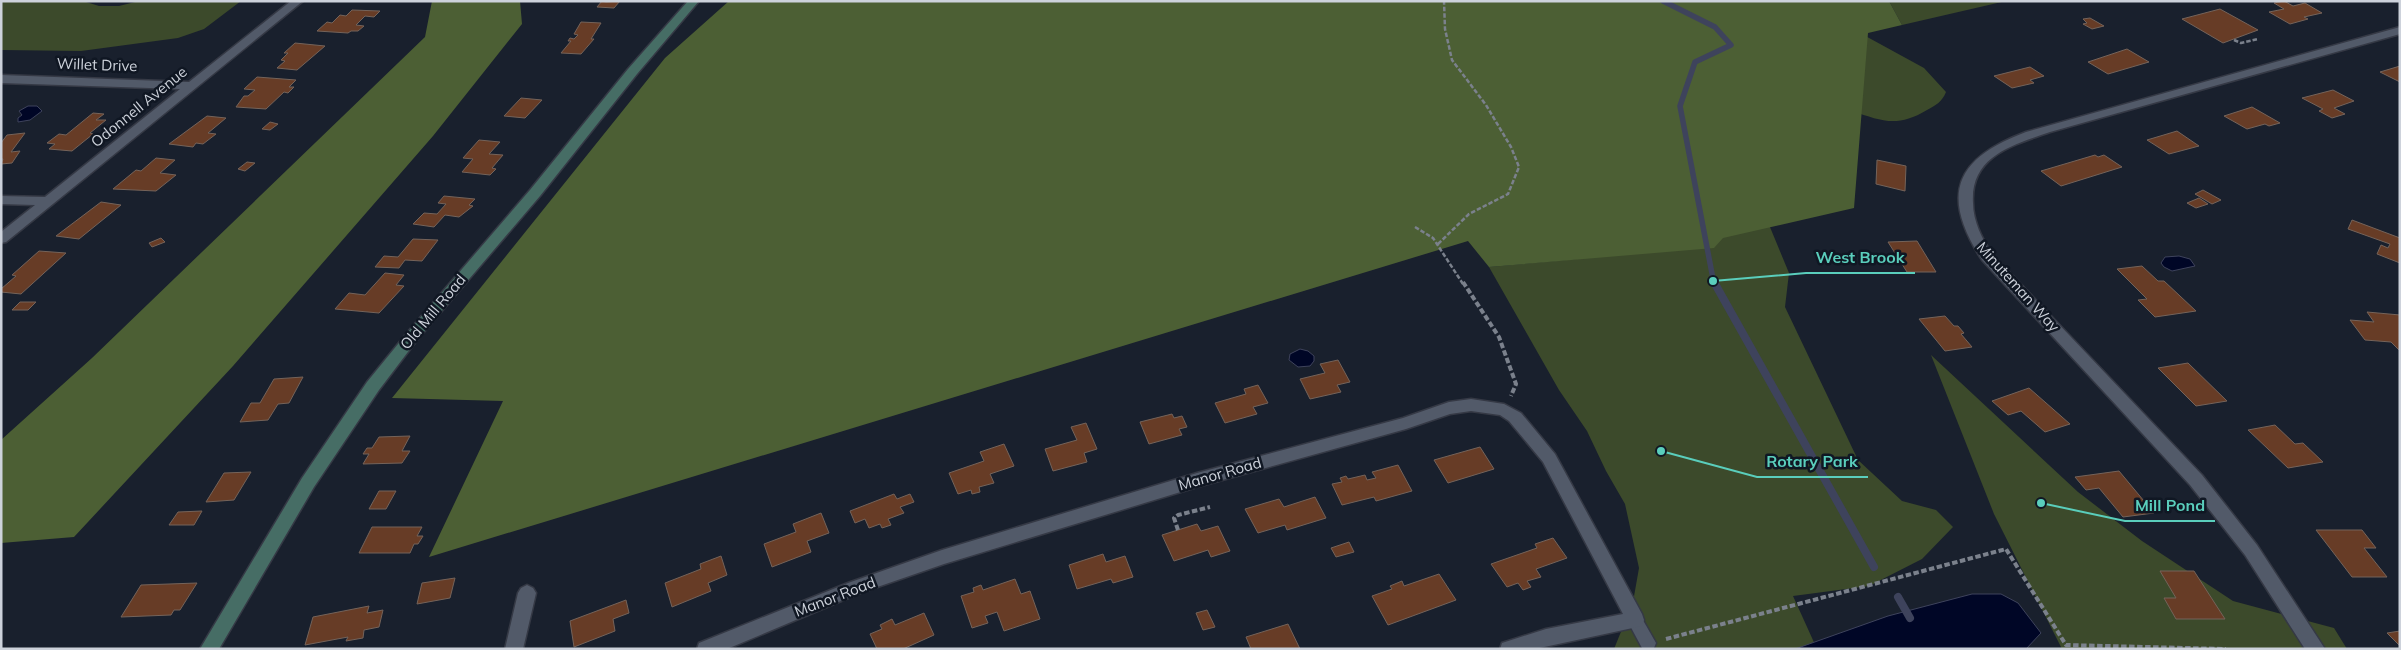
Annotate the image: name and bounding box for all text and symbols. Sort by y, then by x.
street label: Willet Drive [56,54,138,75]
street label: Odonnell Avenue [87,62,191,151]
street label: Minuteman Way [1973,238,2064,336]
callout: West Brook [1806,242,1915,273]
text: West Brook [1815,247,1906,267]
street label: Old Mill Road [396,270,470,353]
callout: Rotary Park [1757,446,1868,477]
text: Rotary Park [1766,451,1859,471]
street label: Manor Road [1176,453,1264,494]
callout: Mill Pond [2125,490,2215,521]
text: Mill Pond [2135,495,2205,515]
street label: Manor Road [792,572,878,621]

